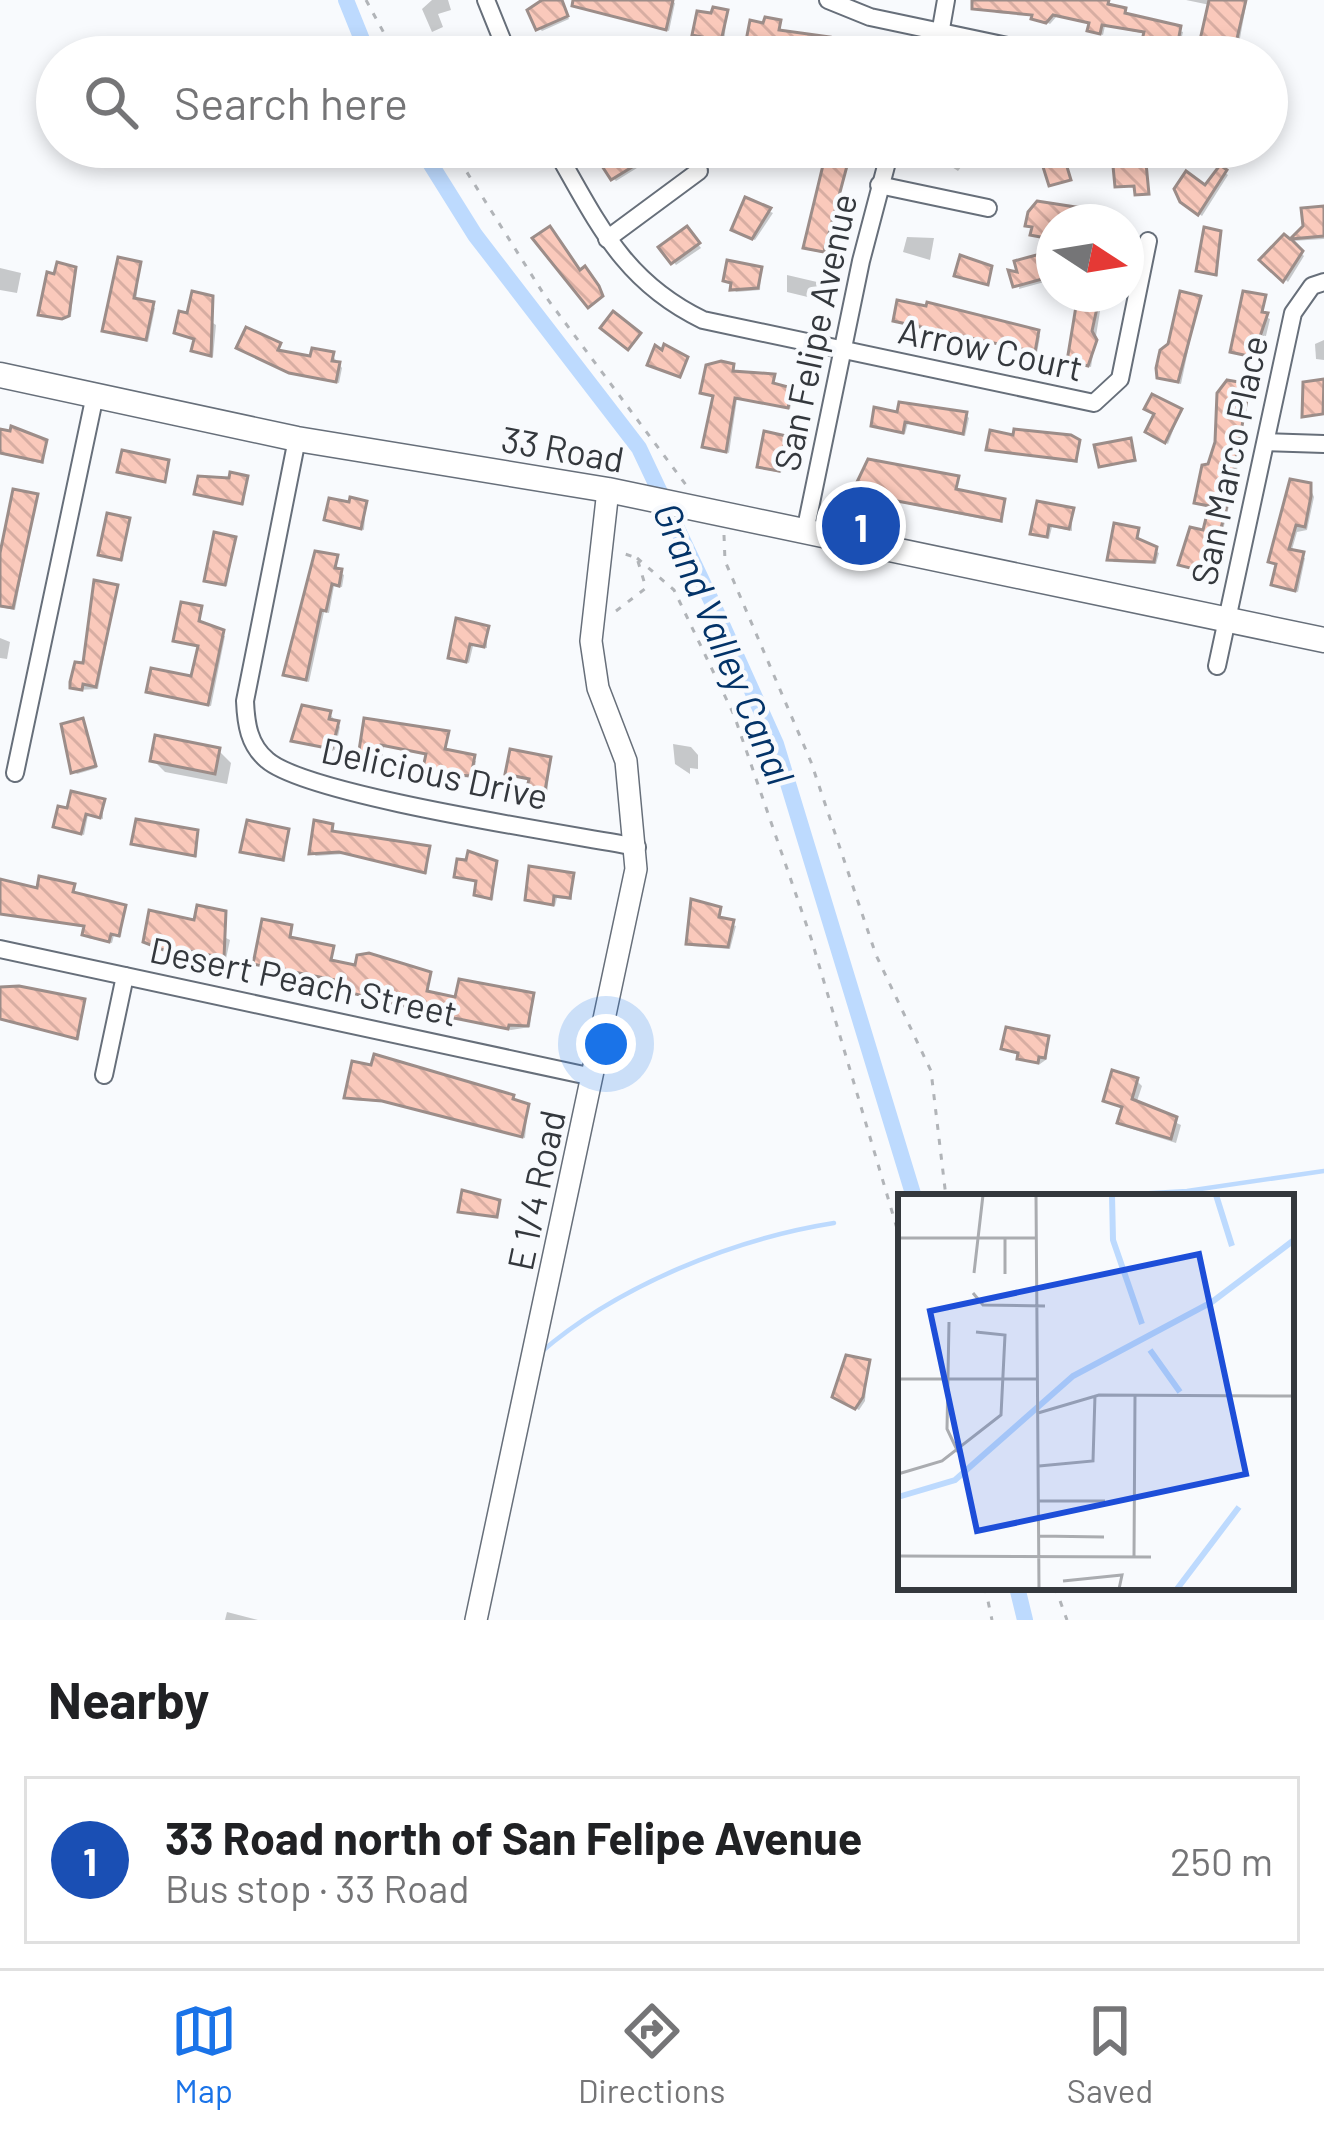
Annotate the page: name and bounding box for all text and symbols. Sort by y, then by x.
search box [36,36,1288,168]
icon: search [78,69,144,135]
text: Search here [174,75,408,129]
street label: San Felipe Avenue [764,190,864,474]
north arrow [1036,204,1144,312]
street label: Arrow Court [895,307,1087,389]
street label: San Marco Place [1181,331,1275,589]
street label: 33 Road [498,416,628,480]
pin: 1 [822,481,900,571]
water label: Grand Valley Canal [644,495,806,791]
street label: Delicious Drive [318,727,552,817]
street label: Desert Peach Street [146,926,462,1034]
your location [576,1014,636,1074]
street label: E 1/4 Road [497,1106,573,1274]
inset map [898,1194,1294,1590]
text: Nearby [48,1668,209,1729]
text: 33 Road north of San Felipe Avenue [165,1810,862,1864]
text: 1 [83,1837,97,1884]
text: 250 m [1170,1837,1273,1884]
text: Bus stop · 33 Road [165,1864,469,1911]
tab: Map [171,1998,237,2110]
tab: Directions [578,1998,725,2110]
tab: Saved [1067,1998,1153,2110]

